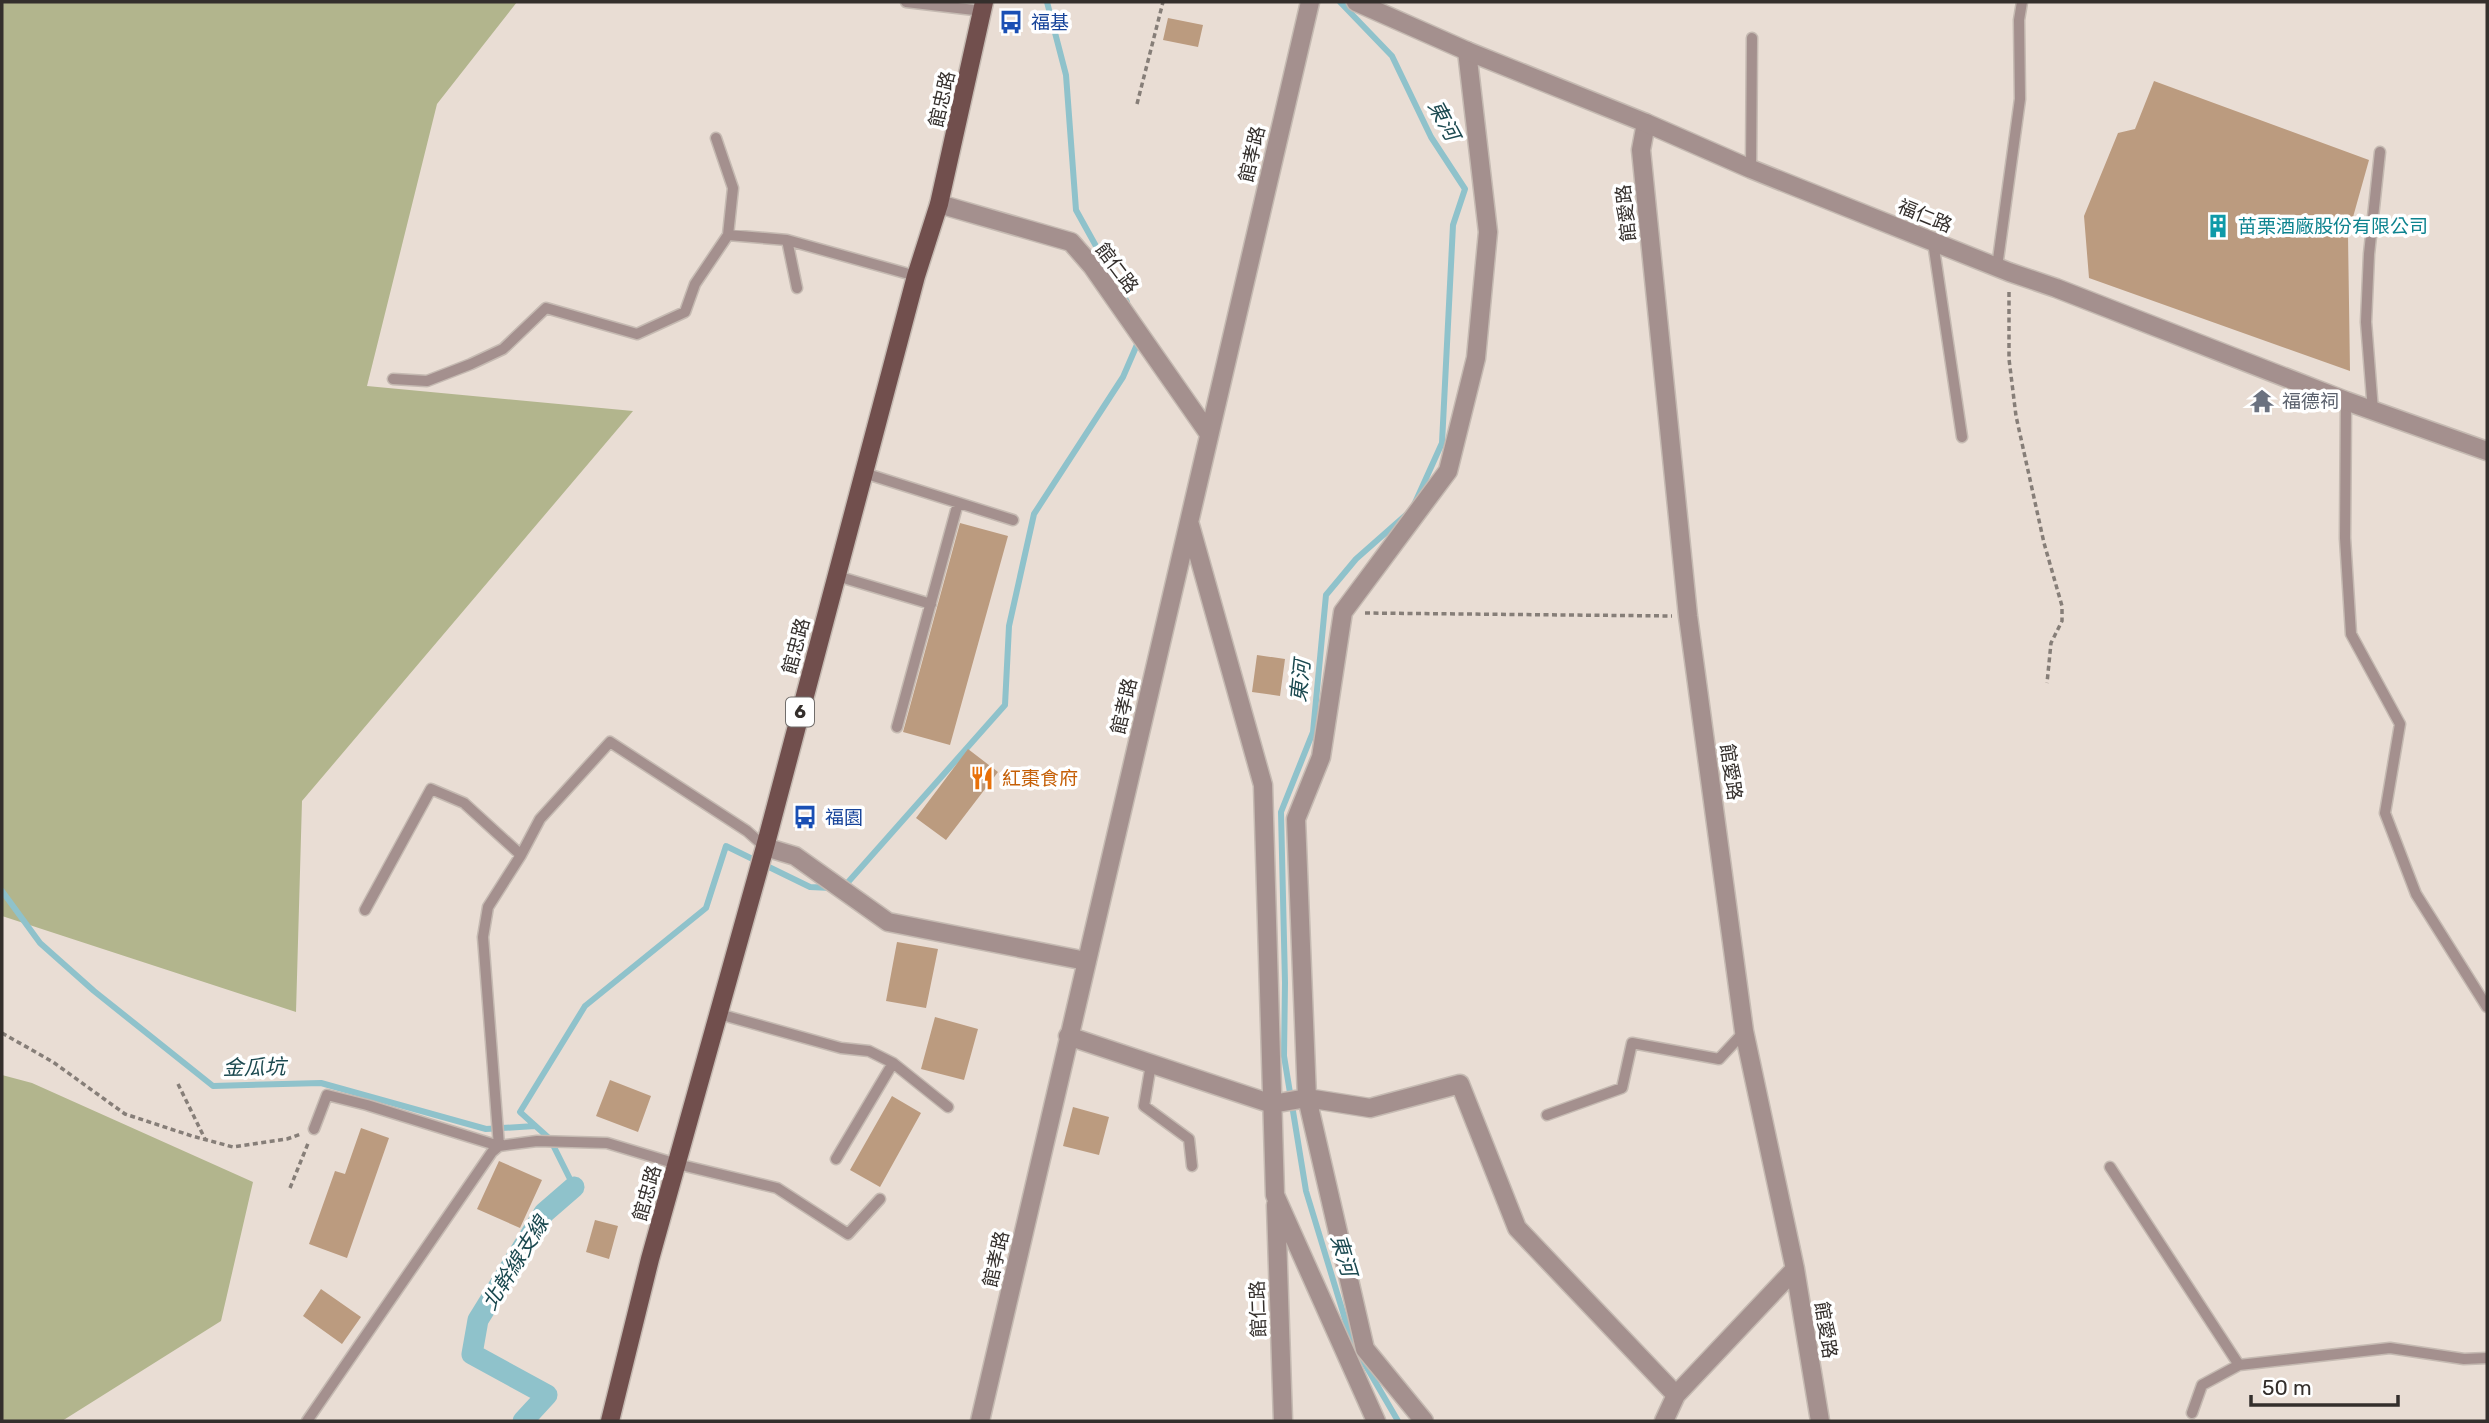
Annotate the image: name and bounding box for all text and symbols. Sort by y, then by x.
bus stop icon: 福基 [997,8,1025,36]
place label: 福基 [1031,11,1069,34]
street label: 館忠路 [924,69,960,129]
water label: 東河 [1423,96,1467,148]
street label: 館孝路 [1234,124,1270,184]
street label: 館愛路 [1612,183,1640,243]
street label: 福仁路 [1894,195,1956,237]
building icon: 苗栗酒廠股份有限公司 [2204,212,2232,240]
place label: 苗栗酒廠股份有限公司 [2238,215,2428,238]
street label: 館仁路 [1091,238,1143,298]
temple icon: 福德祠 [2248,387,2276,415]
place label: 福德祠 [2282,390,2339,413]
street label: 館忠路 [778,615,814,677]
water label: 東河 [1285,655,1315,703]
street label: 館孝路 [1106,676,1142,736]
road number: 6 [786,698,814,726]
street label: 館愛路 [1716,742,1746,802]
restaurant icon: 紅棗食府 [968,764,996,792]
place label: 紅棗食府 [1002,767,1078,790]
bus stop icon: 福園 [791,803,819,831]
place label: 福園 [825,806,863,829]
water label: 金瓜坑 [222,1054,289,1080]
street label: 館忠路 [628,1162,666,1224]
water label: 北幹線支線 [477,1210,554,1314]
street label: 館孝路 [978,1229,1014,1289]
water label: 東河 [1326,1231,1363,1283]
street label: 館仁路 [1246,1280,1270,1338]
street label: 館愛路 [1810,1300,1842,1360]
scale bar [2251,1364,2398,1408]
text: 50 m [2262,1375,2312,1400]

